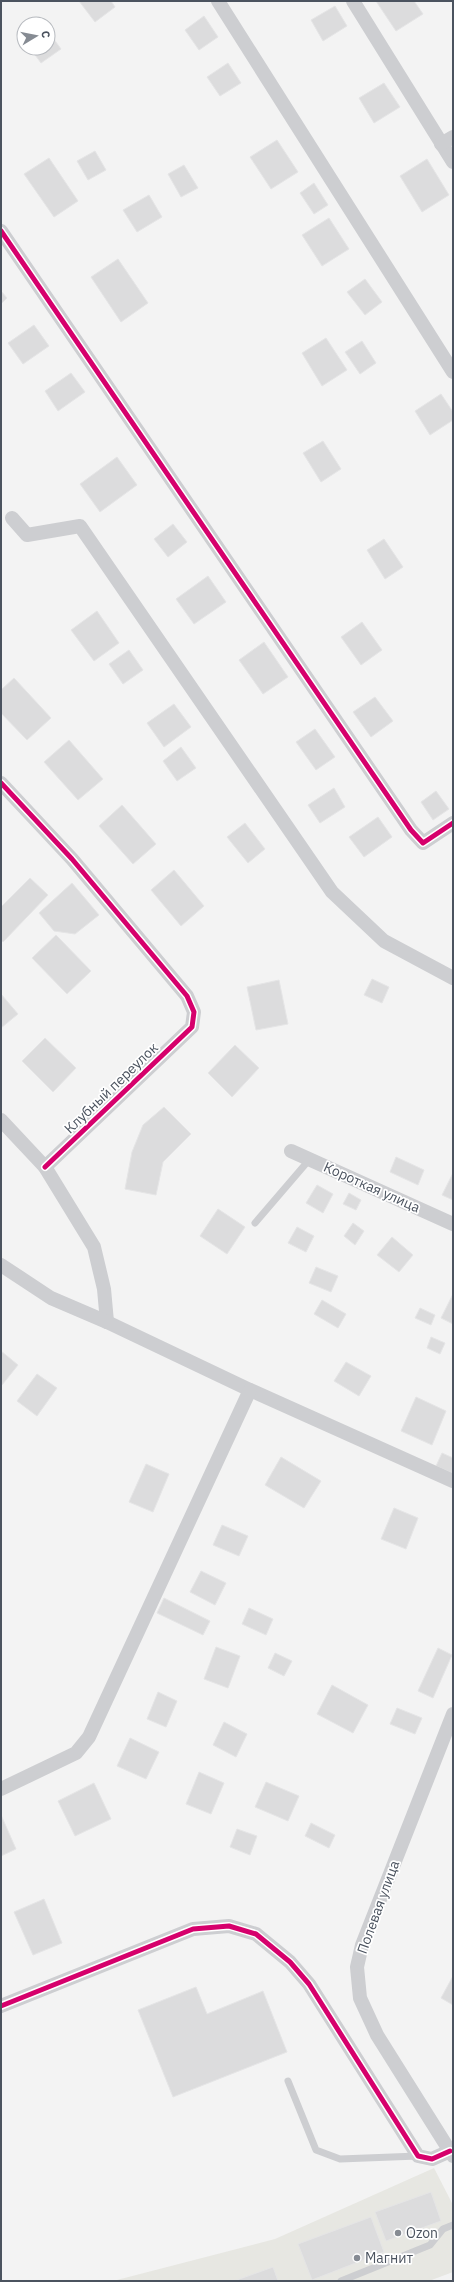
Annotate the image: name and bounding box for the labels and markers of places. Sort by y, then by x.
place label: Ozon [406,2224,438,2242]
marker: Ozon [393,2228,403,2238]
place label: Магнит [365,2249,413,2267]
marker: Магнит [352,2253,362,2263]

